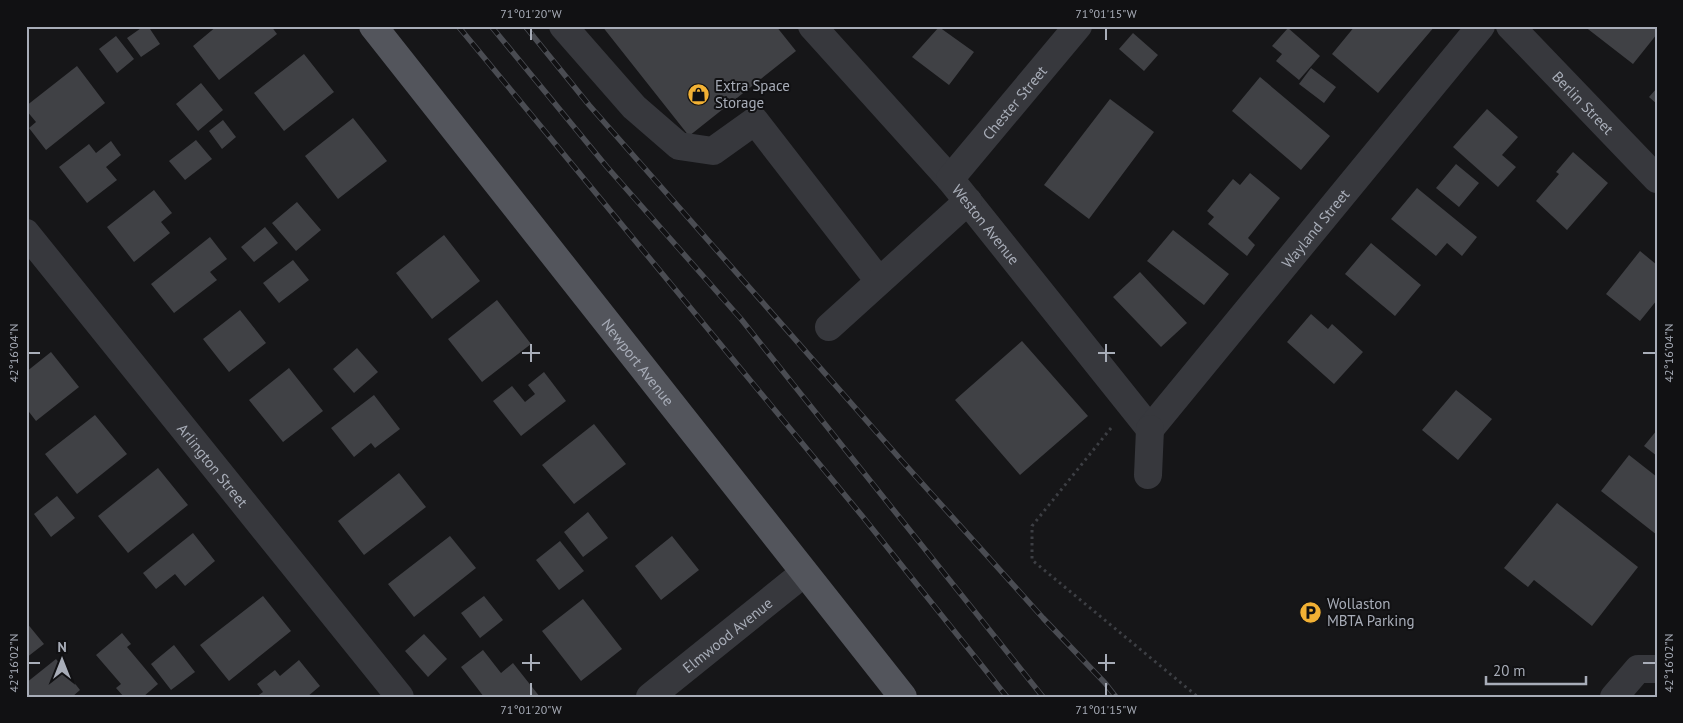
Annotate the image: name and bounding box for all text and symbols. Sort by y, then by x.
text: 71°01'20"W [500,6,562,21]
text: 71°01'15"W [1075,6,1137,21]
street label: Chester Street [978,61,1051,143]
street label: Berlin Street [1549,67,1618,138]
place label: Extra Space Storage [715,76,790,112]
shop icon: Extra Space Storage [687,82,711,106]
street label: Weston Avenue [948,180,1024,268]
street label: Wayland Street [1277,185,1353,272]
street label: Newport Avenue [598,314,679,409]
text: 42°16'04"N [6,323,21,383]
text: 42°16'04"N [1661,323,1676,383]
street label: Arlington Street [174,419,252,511]
street label: Elmwood Avenue [678,593,776,677]
place label: Wollaston MBTA Parking [1327,594,1415,630]
parking icon: Wollaston MBTA Parking [1299,600,1323,624]
text: 42°16'02"N [6,633,21,693]
text: 42°16'02"N [1661,633,1676,693]
north arrow [38,636,88,686]
text: N [57,638,67,656]
scale bar [1486,653,1586,685]
text: 20 m [1493,661,1526,680]
text: 71°01'20"W [500,702,562,717]
text: 71°01'15"W [1075,702,1137,717]

